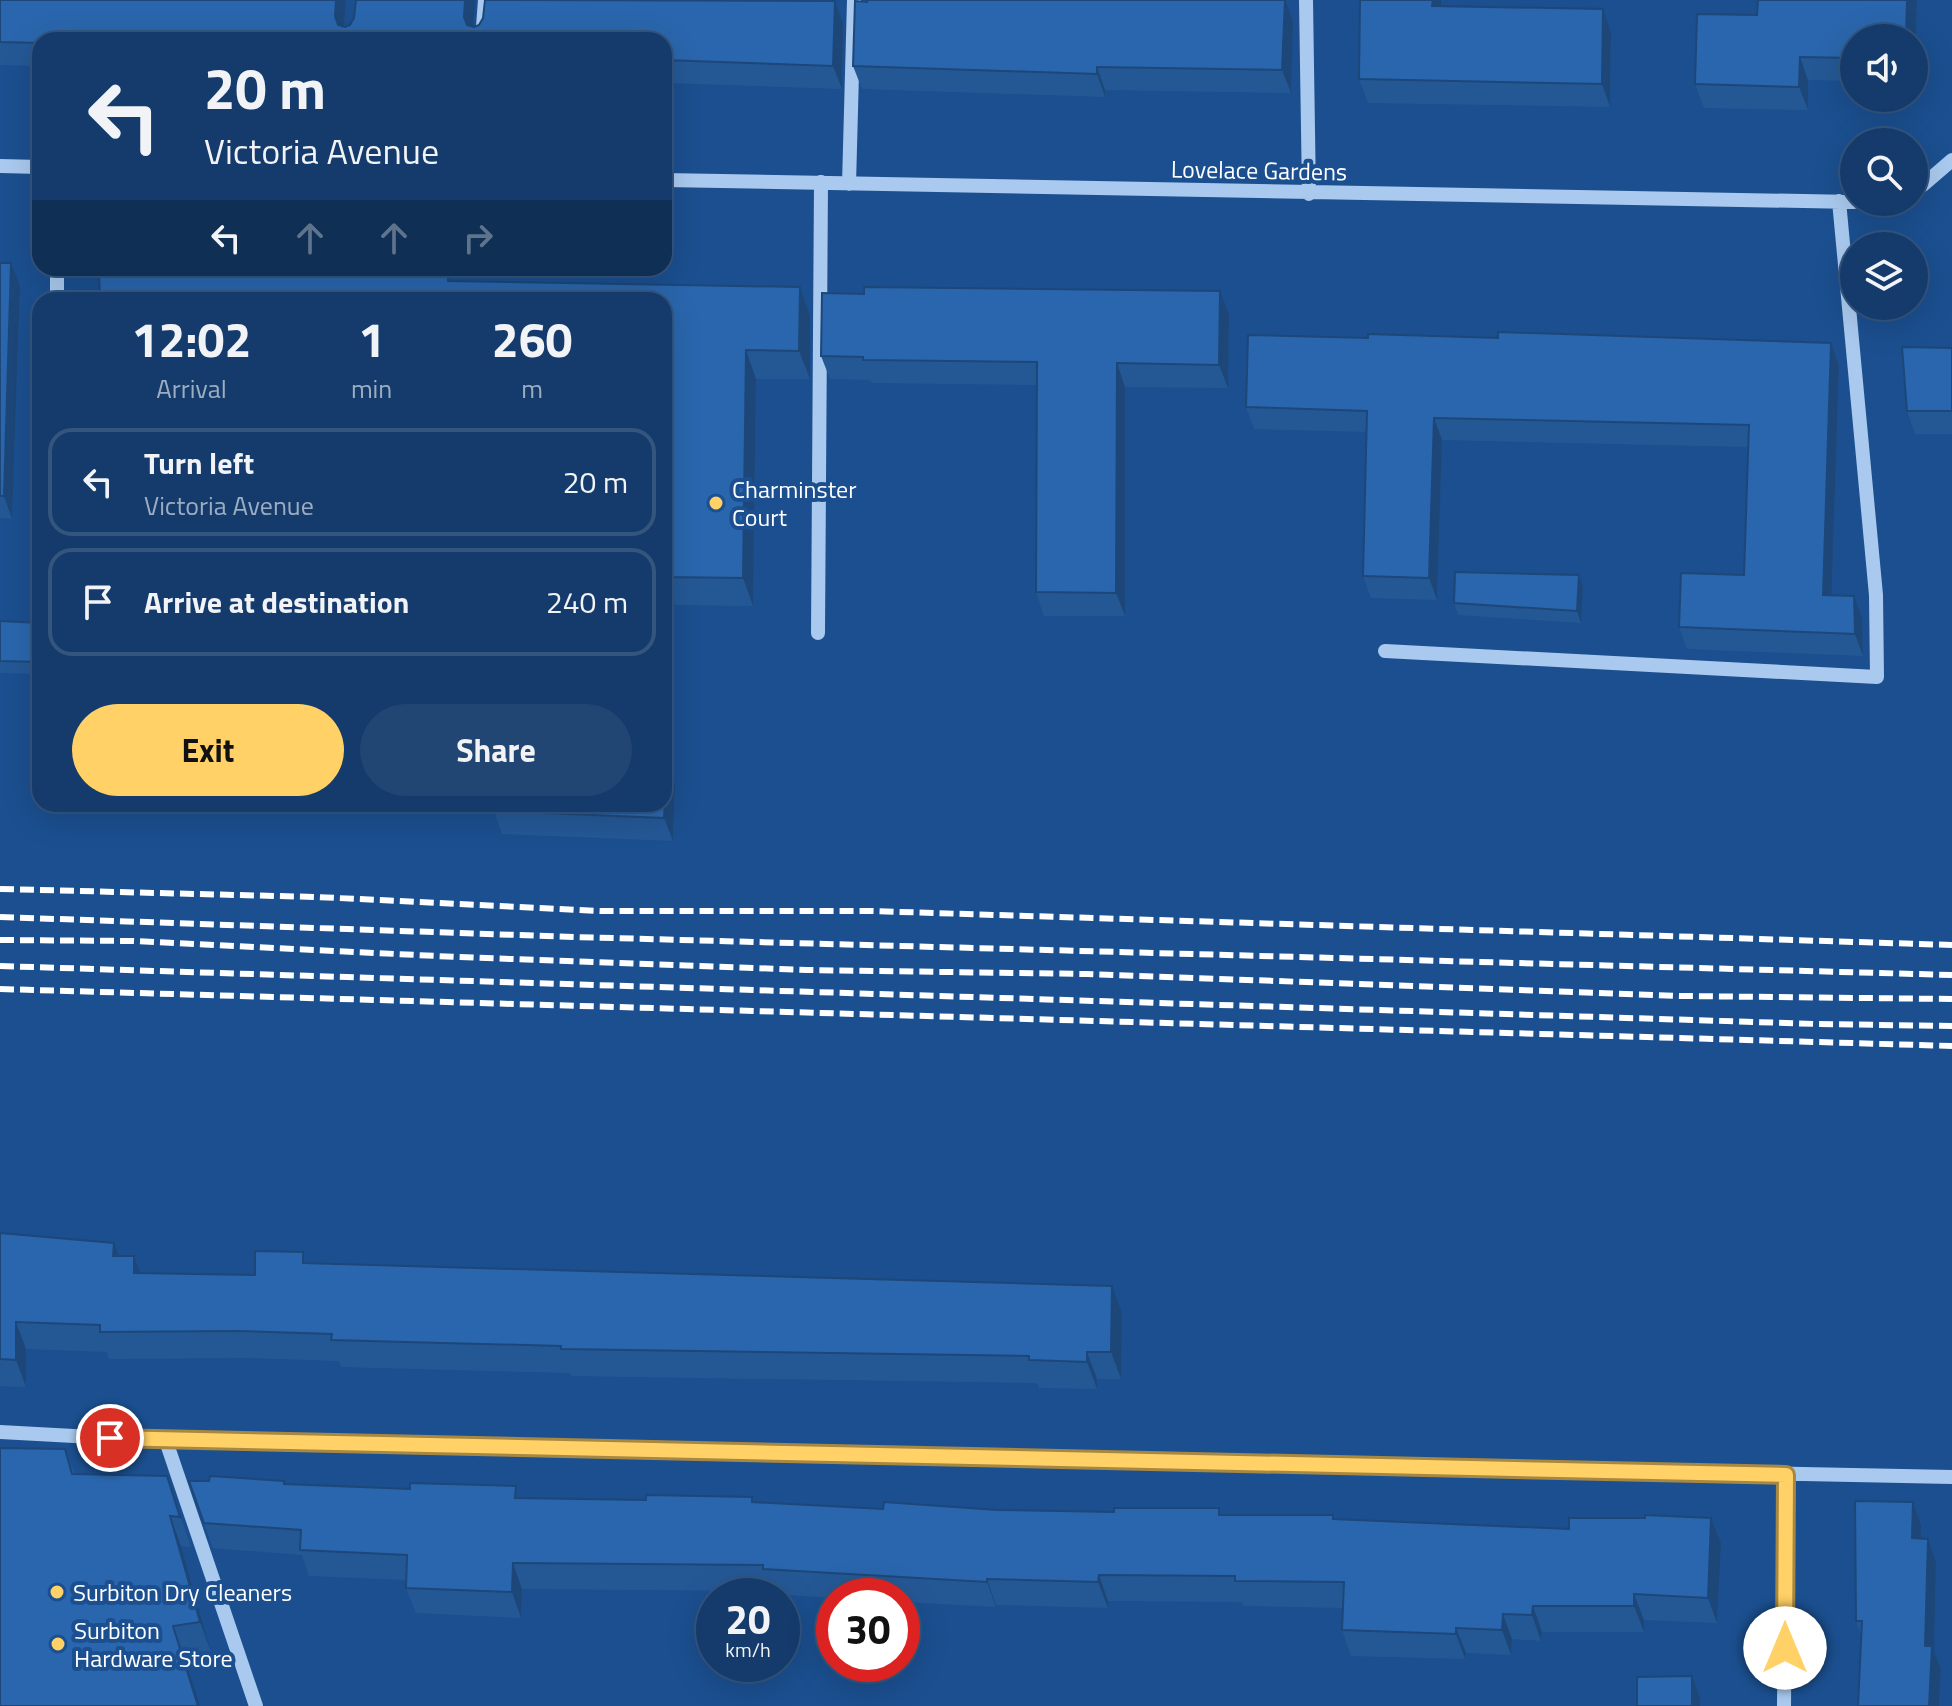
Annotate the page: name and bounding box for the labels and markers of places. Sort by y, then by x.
place label: Charminster Court [732,471,857,535]
marker: Charminster Court [707,494,725,512]
pin [76,1404,144,1472]
place label: Surbiton Dry Cleaners [73,1574,292,1610]
marker: Surbiton Dry Cleaners [48,1583,66,1601]
place label: Surbiton Hardware Store [74,1612,233,1676]
marker: Surbiton Hardware Store [49,1635,67,1653]

